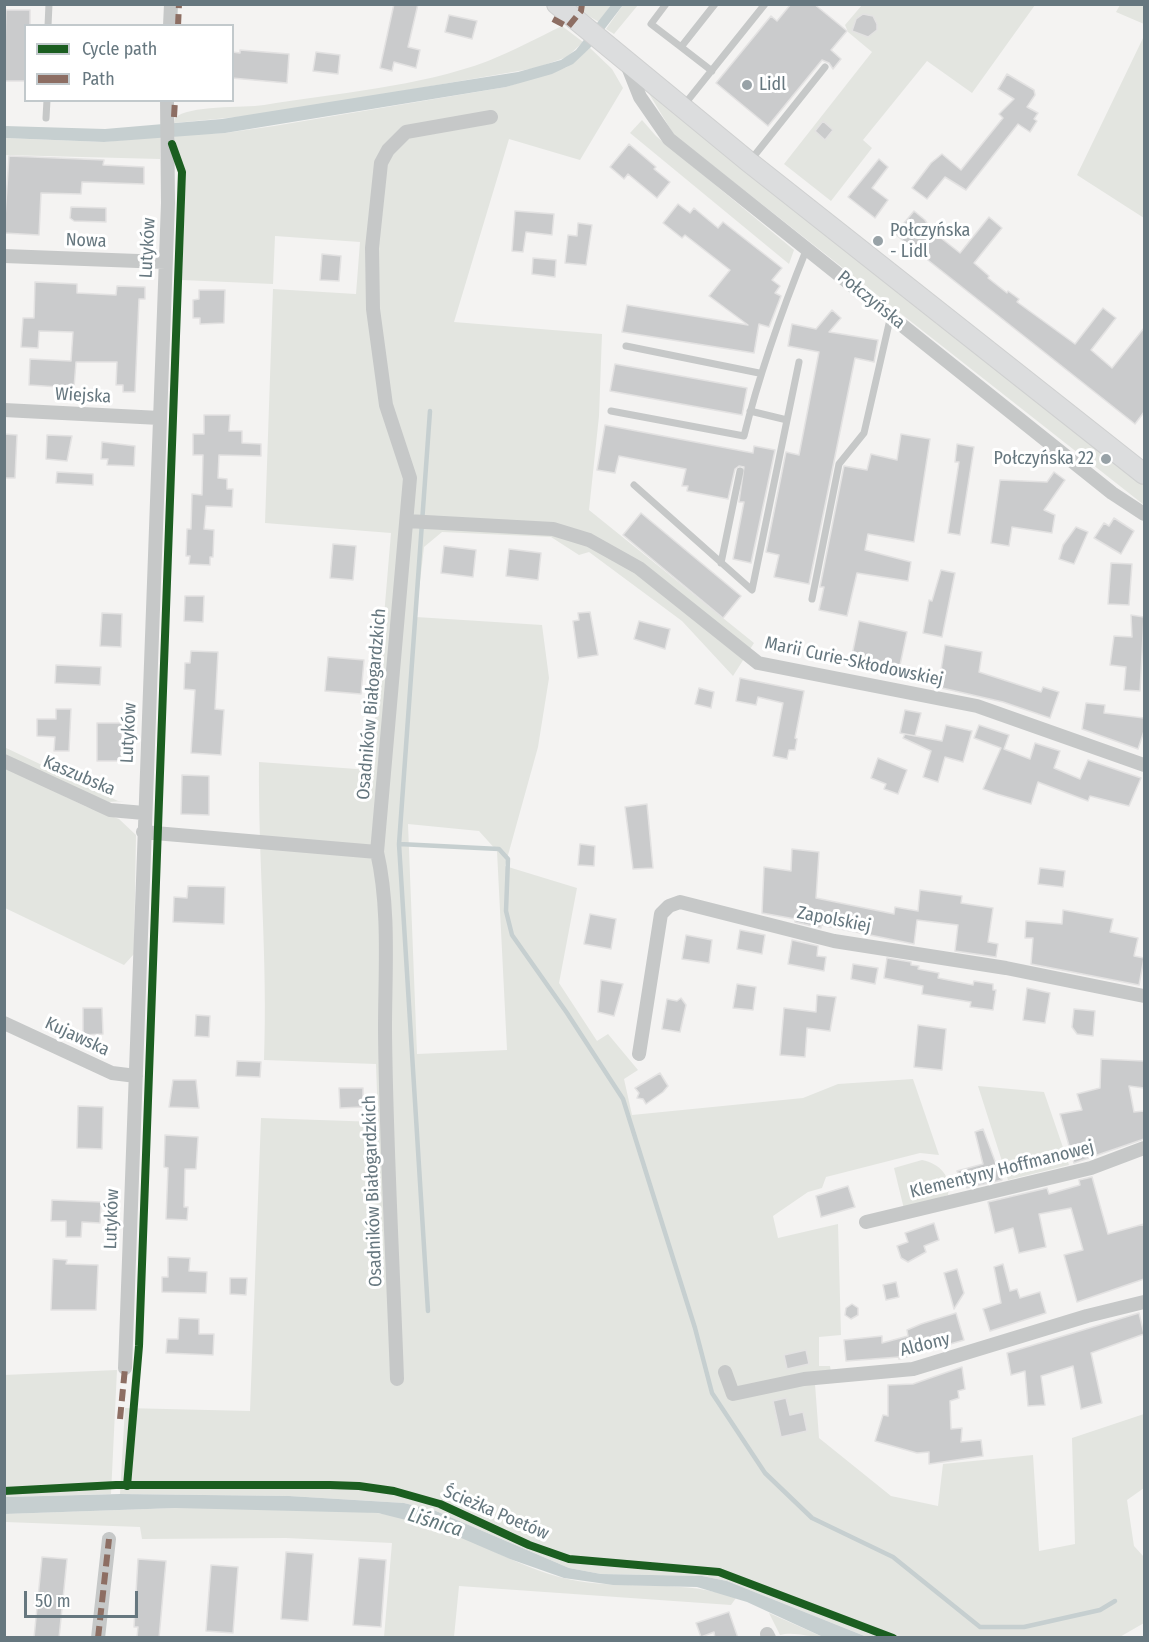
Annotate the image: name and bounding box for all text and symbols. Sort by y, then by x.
legend [24,24,234,102]
text: Cycle path [82,38,157,60]
text: Path [82,68,115,90]
place label: Lidl [759,74,786,96]
marker: Lidl [740,78,754,92]
street label: Lutyków [136,217,160,279]
place label: Połczyńska - Lidl [890,220,970,262]
street label: Nowa [65,229,107,253]
marker: Połczyńska - Lidl [871,234,885,248]
street label: Połczyńska [833,266,909,334]
street label: Wiejska [54,384,112,408]
place label: Połczyńska 22 [994,448,1094,470]
marker: Połczyńska 22 [1099,452,1113,466]
street label: Osadników Białogardzkich [353,607,391,801]
street label: Marii Curie-Skłodowskiej [763,633,945,691]
street label: Lutyków [117,702,141,764]
street label: Kaszubska [40,751,118,801]
street label: Zapolskiej [795,902,873,938]
street label: Kujawska [41,1013,113,1061]
street label: Osadników Białogardzkich [359,1095,387,1287]
street label: Klementyny Hoffmanowej [908,1137,1096,1203]
street label: Lutyków [100,1188,124,1250]
street label: Aldony [898,1328,952,1362]
street label: Ścieżka Poetów [440,1481,552,1545]
water label: Liśnica [405,1503,465,1543]
scale bar [27,1579,141,1617]
text: 50 m [35,1590,71,1612]

